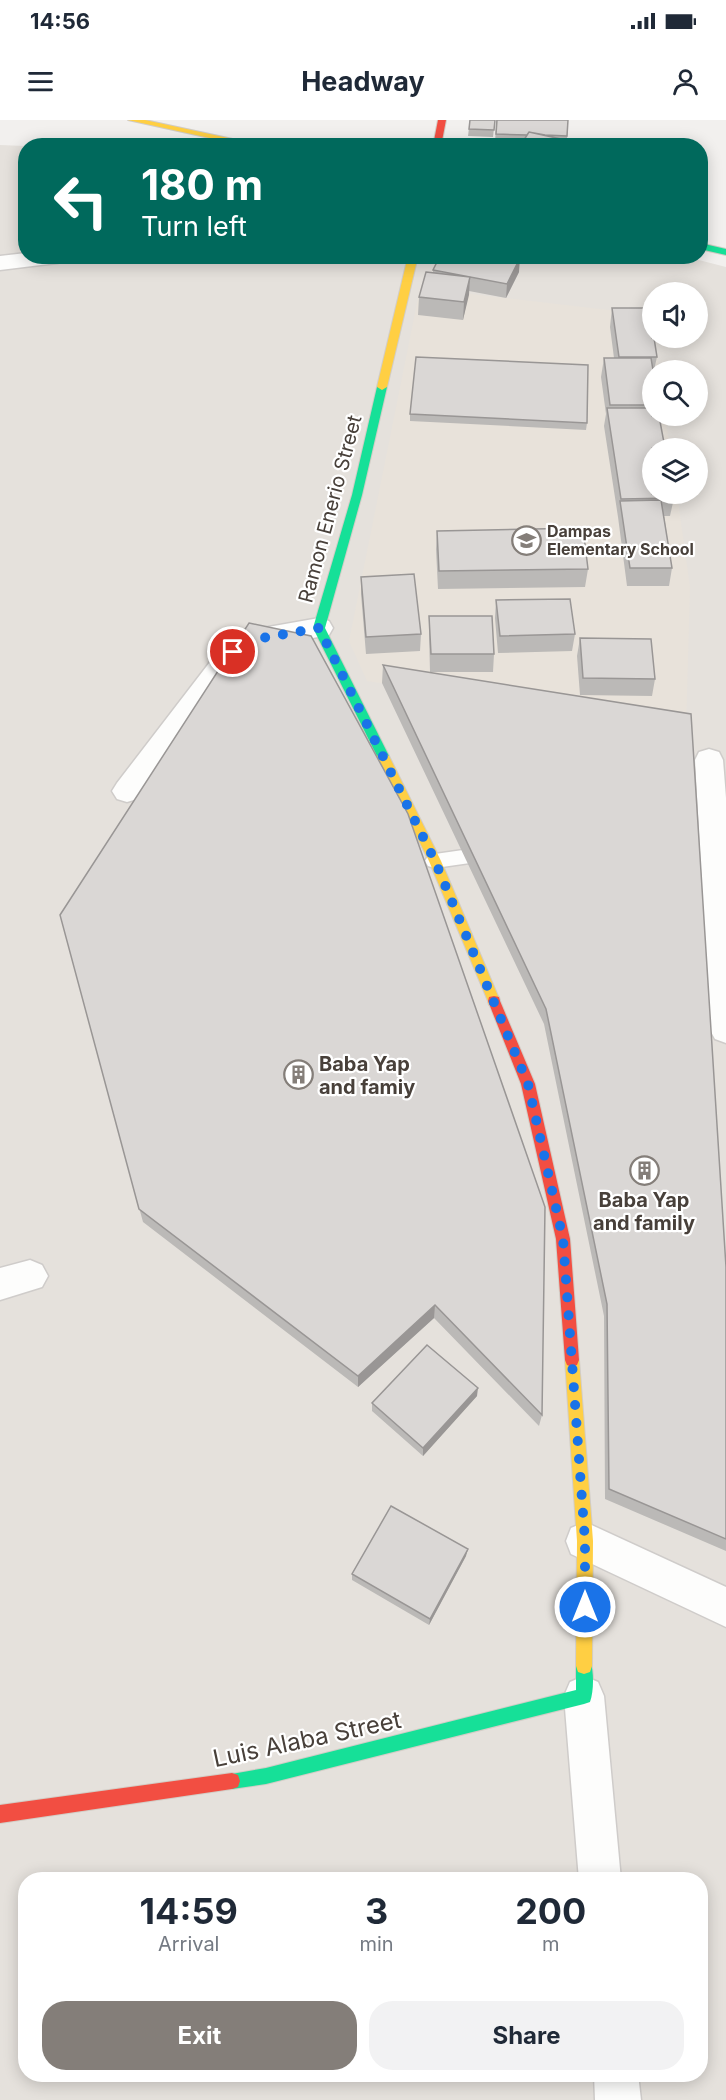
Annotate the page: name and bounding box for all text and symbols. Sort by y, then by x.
text: 14:56 [30,8,90,34]
icon: menu [24,65,57,98]
text: Headway [301,65,425,98]
icon: person [669,65,702,98]
text: 180 m [141,159,263,210]
icon: left [42,162,120,240]
text: Turn left [141,210,247,243]
map controls [642,282,708,504]
button: sound [642,282,708,348]
button: search [642,360,708,426]
street label: Ramon Enerio Street [293,412,367,605]
button: layers [642,438,708,504]
place label: Dampas Elementary School [547,521,694,559]
school or university icon: Dampas Elementary School [510,524,542,556]
pin [207,626,258,677]
icon: arrive [216,635,249,668]
place label: Baba Yap and famiy [319,1052,415,1099]
building icon: Baba Yap and famiy [282,1059,314,1091]
building icon: Baba Yap and family [628,1154,660,1186]
place label: Baba Yap and family [593,1188,695,1235]
position arrow [553,1575,617,1639]
street label: Luis Alaba Street [210,1705,404,1773]
text: 14:59 [140,1889,238,1933]
text: 3 [365,1889,388,1933]
text: 200 [515,1889,586,1933]
text: Arrival [158,1932,219,1956]
text: min [359,1932,394,1956]
text: m [542,1932,560,1956]
button: Exit [42,2001,357,2070]
button: Share [369,2001,684,2070]

